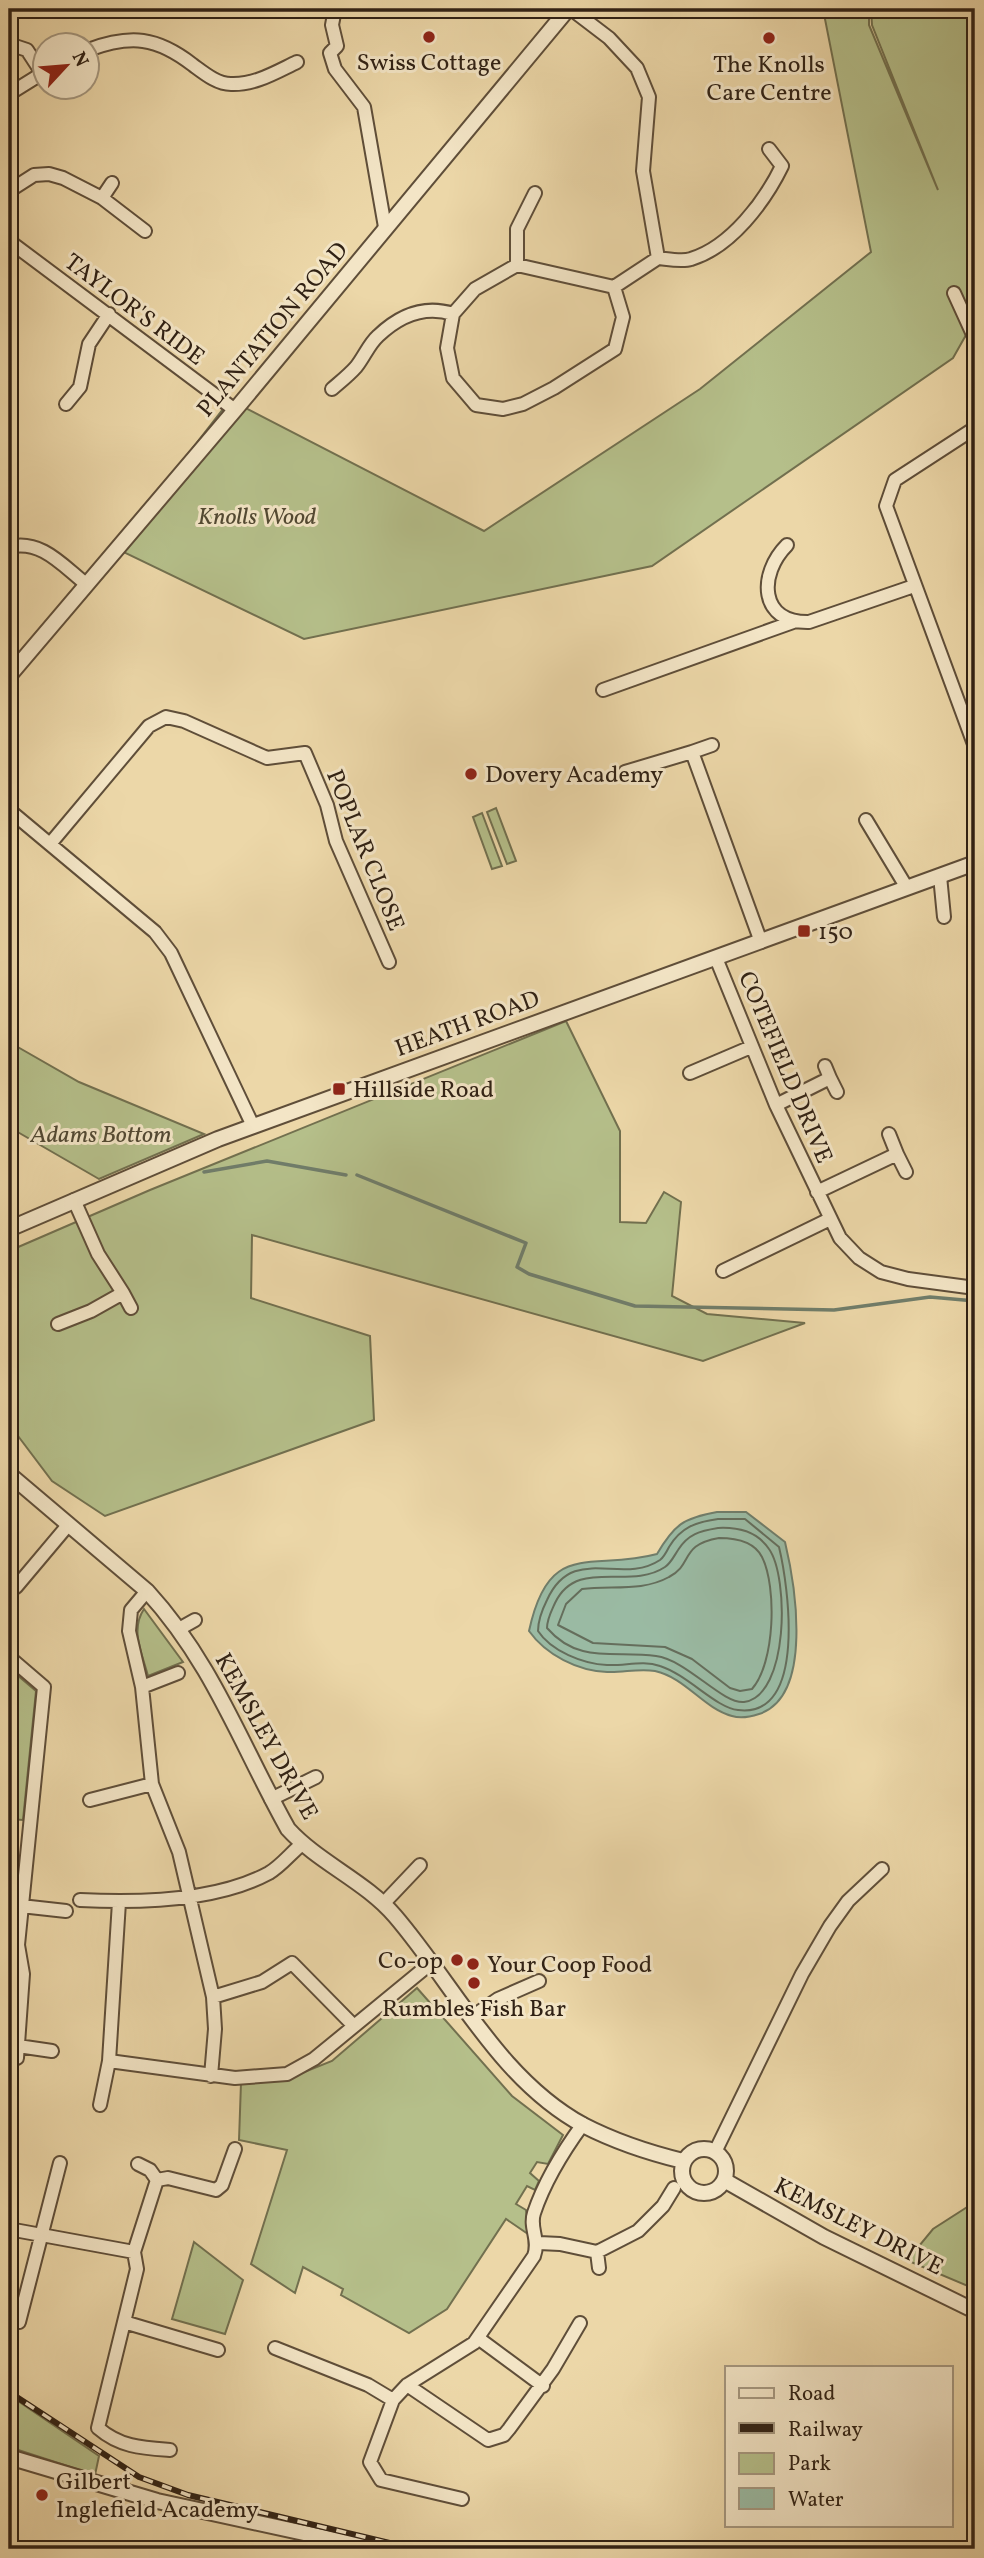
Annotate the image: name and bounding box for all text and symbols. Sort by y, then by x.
marker: Swiss Cottage [421,29,437,45]
marker: The Knolls Care Centre [761,30,777,46]
north arrow [32,32,102,102]
place label: Swiss Cottage [356,47,502,81]
text: N [65,48,94,72]
place label: The Knolls Care Centre [706,49,832,111]
street label: PLANTATION ROAD [190,235,357,425]
street label: TAYLOR'S RIDE [56,246,211,375]
park label: Knolls Wood [198,501,317,535]
place label: Dovery Academy [485,759,663,793]
street label: POPLAR CLOSE [316,765,412,937]
marker: Dovery Academy [463,766,479,782]
place label: 150 [818,916,853,950]
marker: 150 [796,923,812,939]
street label: COTEFIELD DRIVE [728,966,840,1169]
street label: HEATH ROAD [391,983,545,1067]
place label: Hillside Road [353,1074,494,1108]
marker: Hillside Road [331,1081,347,1097]
park label: Adams Bottom [30,1119,172,1153]
street label: KEMSLEY DRIVE [205,1647,325,1827]
place label: Co-op [378,1945,443,1979]
place label: Your Coop Food [487,1949,652,1983]
marker: Co-op [449,1952,465,1968]
marker: Your Coop Food [465,1956,481,1972]
marker: Rumbles Fish Bar [466,1975,482,1991]
place label: Rumbles Fish Bar [382,1993,566,2027]
street label: KEMSLEY DRIVE [767,2170,949,2285]
legend [725,2366,953,2526]
text: Road [788,2380,835,2409]
text: Railway [788,2416,864,2445]
text: Park [788,2450,831,2479]
place label: Gilbert Inglefield Academy [56,2466,259,2528]
text: Water [788,2486,844,2515]
marker: Gilbert Inglefield Academy [34,2487,50,2503]

